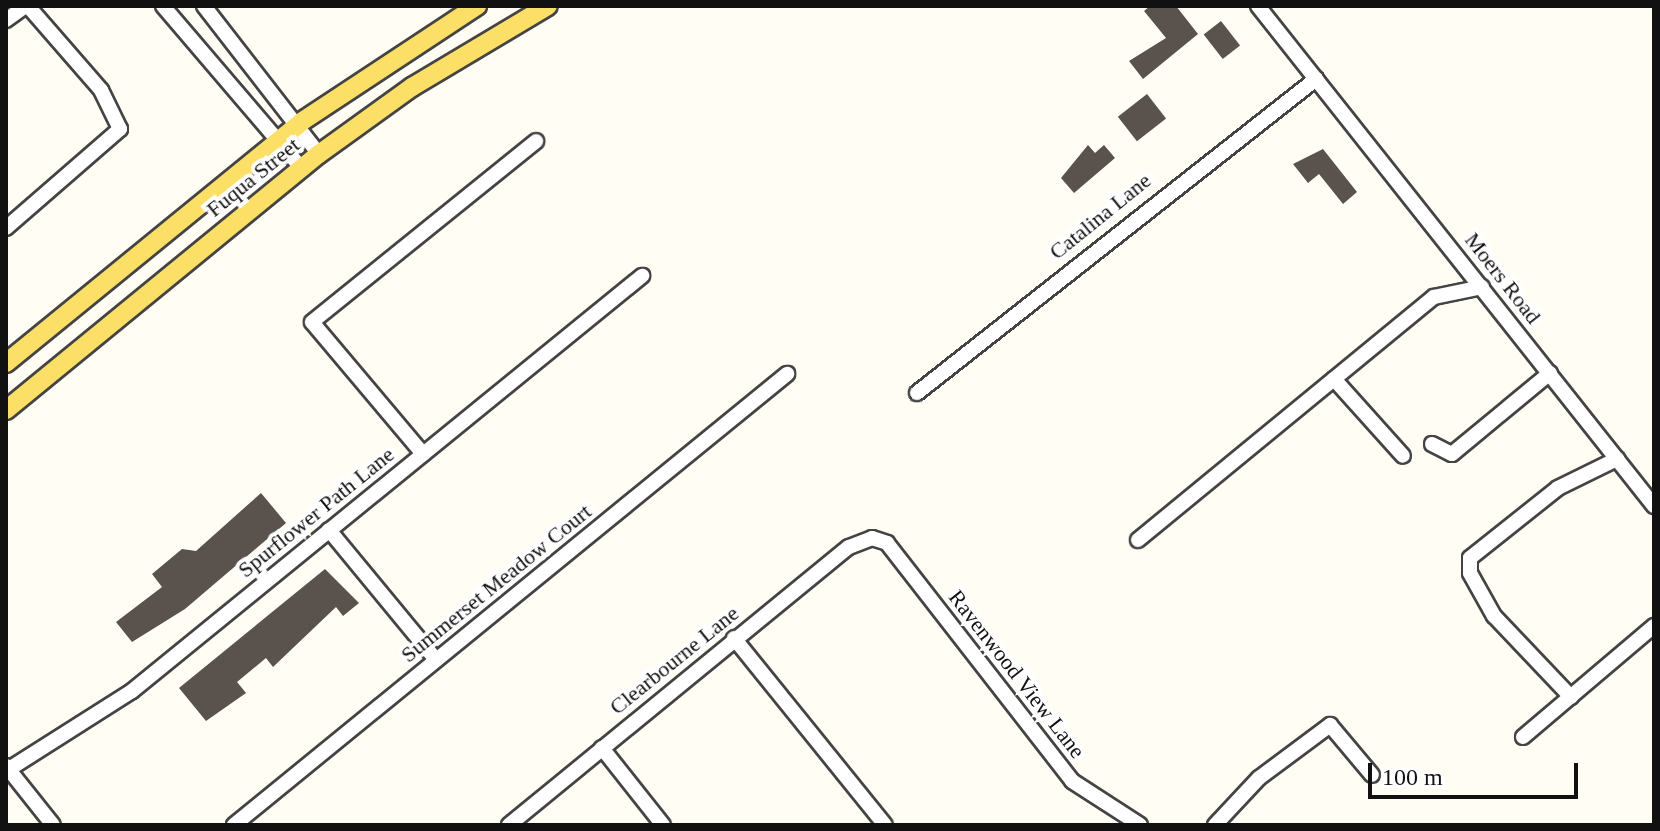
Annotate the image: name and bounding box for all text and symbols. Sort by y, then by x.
street label: Fuqua Street [201,132,305,222]
street label: Catalina Lane [1044,167,1156,265]
street label: Moers Road [1459,227,1547,329]
street label: Spurflower Path Lane [233,441,399,583]
street label: Summerset Meadow Court [396,498,596,668]
street label: Ravenwood View Lane [943,585,1091,763]
street label: Clearbourne Lane [604,600,744,720]
scale bar [1372,747,1582,797]
text: 100 m [1382,764,1443,790]

